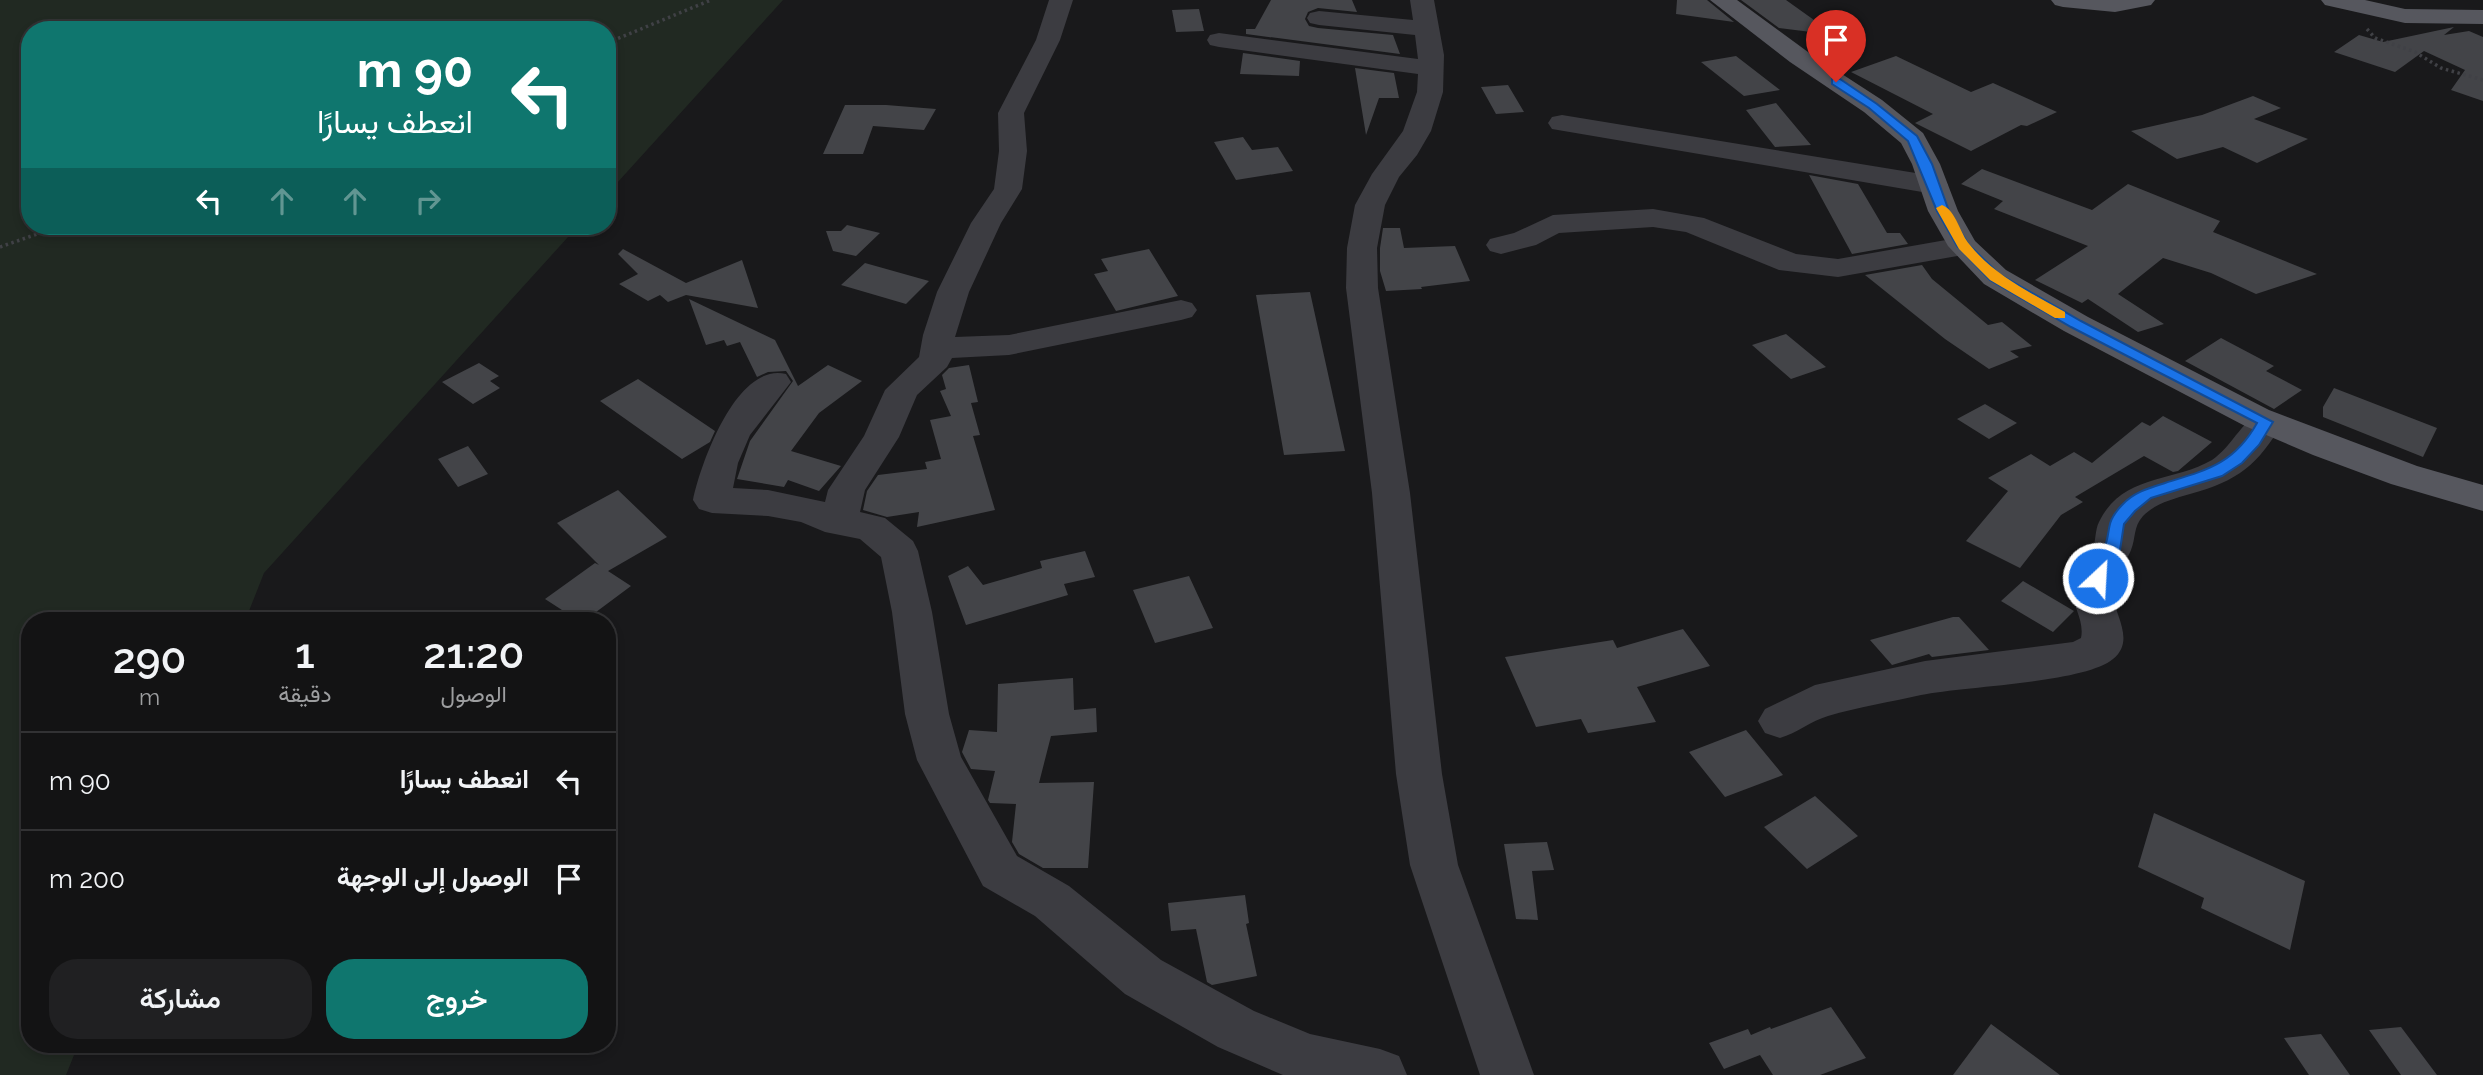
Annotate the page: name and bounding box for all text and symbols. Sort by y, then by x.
pin [1806,10,1866,82]
icon: arrive [1817,21,1855,59]
text: 90 m [357,41,473,98]
icon: left [497,49,588,140]
text: انعطف يسارًا [317,103,473,140]
icon: left [190,182,228,220]
icon: ahead [263,182,301,220]
icon: ahead [336,182,374,220]
icon: right [409,182,447,220]
position arrow [2061,541,2135,615]
text: 1 [295,629,315,678]
text: 21:20 [423,629,524,678]
text: 290 [113,634,186,683]
text: دقيقة [278,680,331,707]
text: الوصول [441,680,507,707]
text: m [139,683,160,710]
icon: left [550,762,588,800]
text: انعطف يسارًا [400,764,529,794]
text: 90 m [49,766,111,796]
icon: arrive [550,860,588,898]
text: الوصول إلى الوجهة [337,862,529,892]
text: 200 m [49,864,125,894]
button: مشاركة [49,959,312,1039]
button: خروج [326,959,588,1039]

